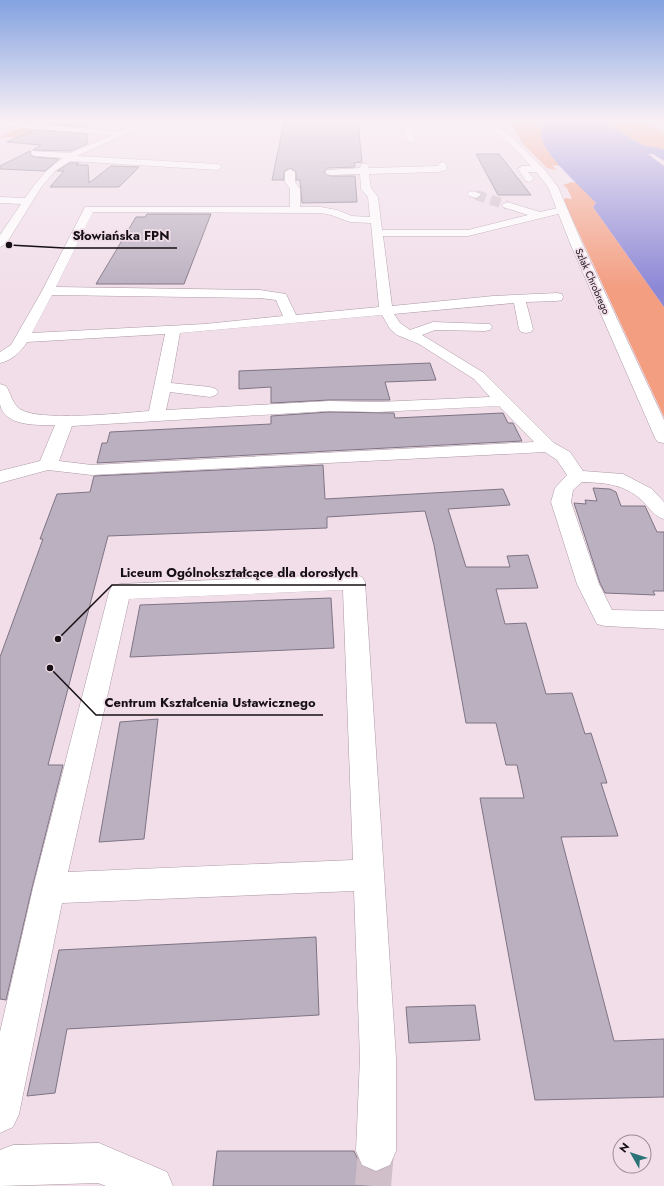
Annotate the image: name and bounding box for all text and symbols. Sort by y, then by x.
callout: Słowiańska FPN [64,223,177,248]
text: Słowiańska FPN [72,226,170,245]
street label: Szlak Chrobrego [571,246,614,317]
callout: Liceum Ogólnokształcące dla dorosłych [112,560,366,585]
text: Liceum Ogólnokształcące dla dorosłych [120,563,358,582]
callout: Centrum Kształcenia Ustawicznego [96,690,323,715]
text: Centrum Kształcenia Ustawicznego [104,693,316,712]
north arrow [612,1134,652,1174]
text: N [615,1139,633,1156]

